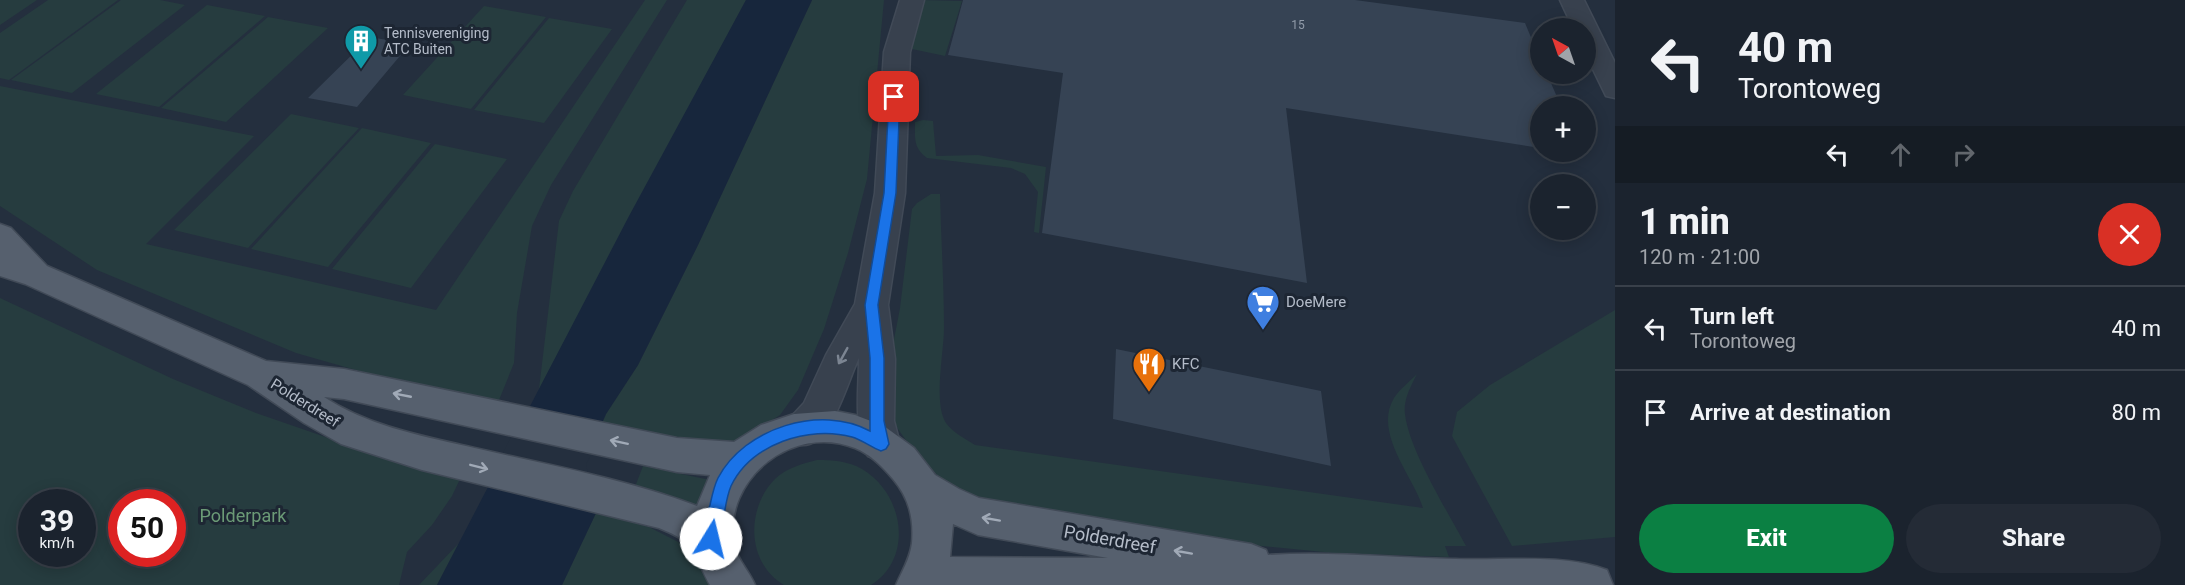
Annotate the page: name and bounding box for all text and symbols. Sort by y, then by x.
house number: 15 [1291,18,1305,32]
north arrow [1530,18,1596,84]
map controls [1530,18,1596,240]
building icon: Tennisvereniging ATC Buiten [343,23,379,70]
text: 40 m [1738,23,1833,72]
icon: left [1639,24,1717,102]
place label: Tennisvereniging ATC Buiten [384,25,489,57]
pin [868,71,919,122]
text: Torontoweg [1738,73,1881,105]
icon: arrive [877,80,910,113]
button: + [1530,96,1596,162]
icon: left [1821,138,1854,171]
icon: ahead [1884,138,1917,171]
icon: right [1947,138,1980,171]
button: − [1530,174,1596,240]
text: 1 min [1639,201,1730,243]
button: close [2098,203,2161,266]
text: 120 m · 21:00 [1639,245,1760,269]
supermarket icon: DoeMere [1245,284,1281,331]
place label: DoeMere [1286,293,1346,311]
text: Turn left [1690,304,1774,329]
icon: left [1639,312,1672,345]
text: 40 m [2112,316,2161,341]
text: Torontoweg [1690,329,1796,353]
restaurant icon: KFC [1131,346,1167,393]
one-way arrow [837,347,849,364]
place label: KFC [1172,355,1200,373]
street label: Polderdreef [267,375,343,432]
one-way arrow [392,389,412,400]
icon: arrive [1639,396,1672,429]
text: Arrive at destination [1690,400,1891,425]
text: 80 m [2112,400,2161,425]
one-way arrow [610,436,630,447]
one-way arrow [469,461,488,473]
speed limit sign: 50 [108,489,186,567]
text: 39 [40,503,74,538]
button: Exit [1639,504,1894,573]
button: Share [1906,504,2161,573]
park label: Polderpark [200,505,287,526]
position arrow [679,507,743,571]
one-way arrow [982,513,1001,524]
street label: Polderdreef [1062,521,1158,558]
text: km/h [39,534,75,552]
one-way arrow [1174,546,1193,557]

